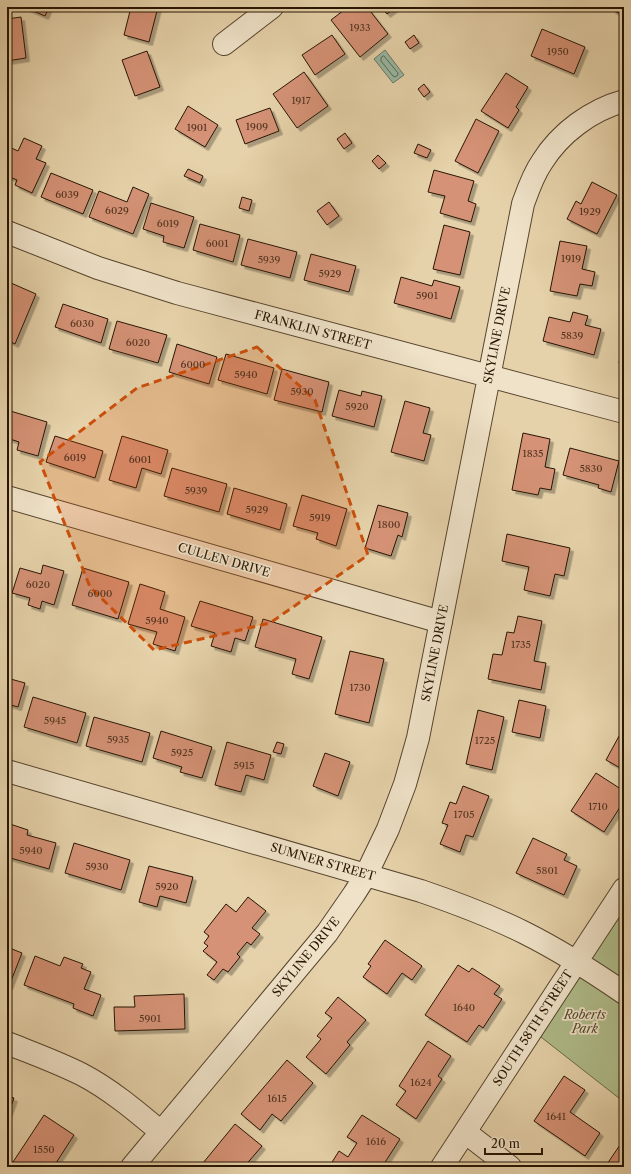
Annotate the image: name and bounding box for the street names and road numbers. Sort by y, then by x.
street label: SKYLINE DRIVE [480,285,513,385]
street label: FRANKLIN STREET [253,307,373,352]
street label: CULLEN DRIVE [176,539,272,580]
street label: SKYLINE DRIVE [418,603,451,703]
street label: SUMNER STREET [269,839,377,884]
street label: SKYLINE DRIVE [269,914,342,1000]
street label: SOUTH 58TH STREET [489,967,576,1089]

